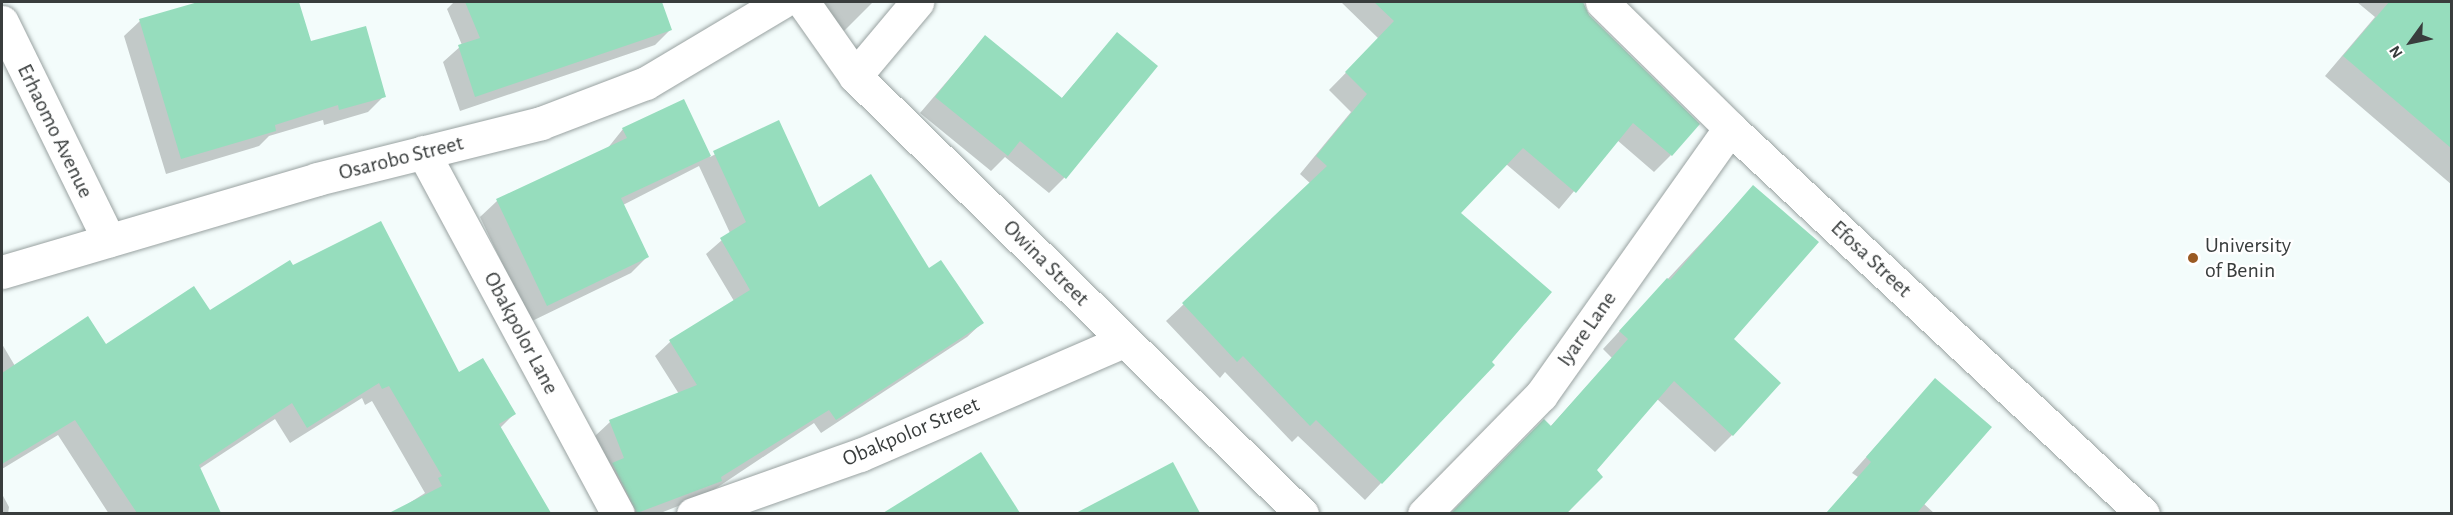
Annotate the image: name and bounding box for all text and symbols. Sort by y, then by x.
north arrow [2381,12,2441,72]
text: N [2386,43,2406,61]
street label: Erhaomo Avenue [11,60,99,202]
street label: Osarobo Street [336,130,466,186]
street label: Owina Street [997,214,1095,312]
street label: Efosa Street [1825,215,1917,303]
place label: University of Benin [2205,232,2291,284]
marker: University of Benin [2186,251,2200,265]
street label: Obakpolor Lane [478,267,564,399]
street label: Iyare Lane [1552,286,1622,372]
street label: Obakpolor Street [839,391,983,473]

